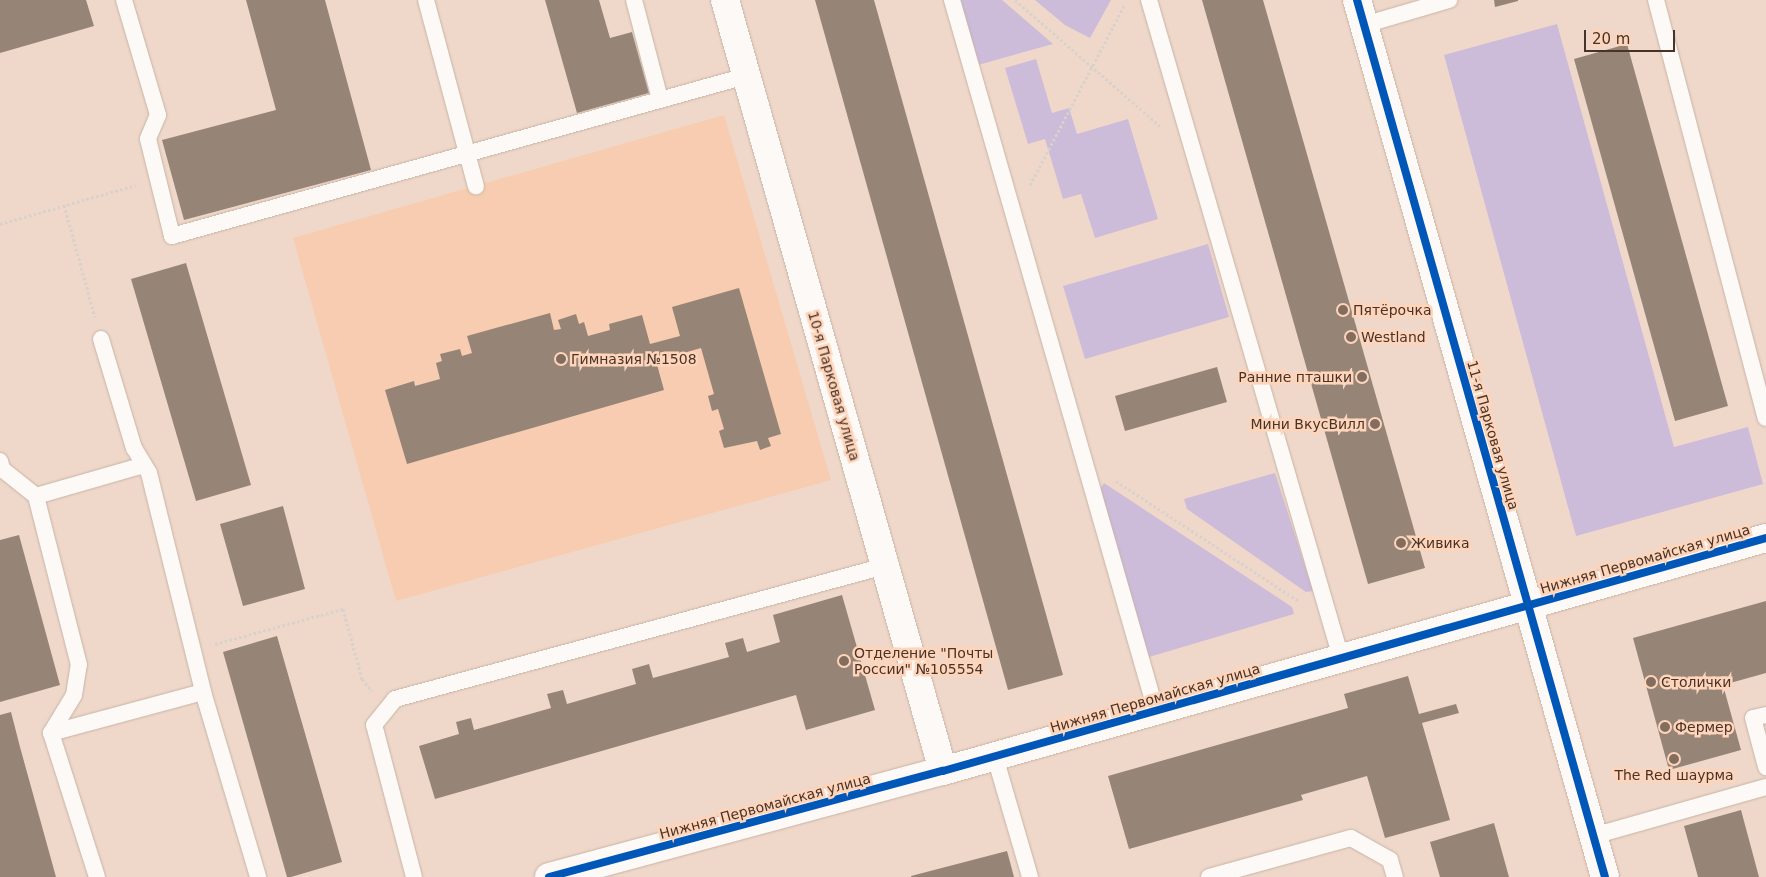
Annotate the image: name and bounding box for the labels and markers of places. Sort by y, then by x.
place label: Пятёрочка [1353,302,1431,318]
marker: Пятёрочка [1337,304,1349,316]
place label: Westland [1361,329,1426,345]
marker: Westland [1345,331,1357,343]
place label: Гимназия №1508 [571,351,697,367]
marker: Гимназия №1508 [555,353,567,365]
place label: Ранние пташки [1238,369,1352,385]
marker: Ранние пташки [1356,371,1368,383]
place label: Мини ВкусВилл [1250,416,1365,432]
marker: Мини ВкусВилл [1369,418,1381,430]
place label: Живика [1411,535,1470,551]
marker: Живика [1395,537,1407,549]
place label: Отделение "Почты России" №105554 [854,645,993,678]
marker: Отделение "Почты России" №105554 [838,655,850,667]
place label: Столички [1661,674,1731,690]
marker: Столички [1645,676,1657,688]
place label: Фермер [1675,719,1733,735]
marker: Фермер [1659,721,1671,733]
marker: The Red шаурма [1668,753,1680,765]
place label: The Red шаурма [1614,767,1734,783]

